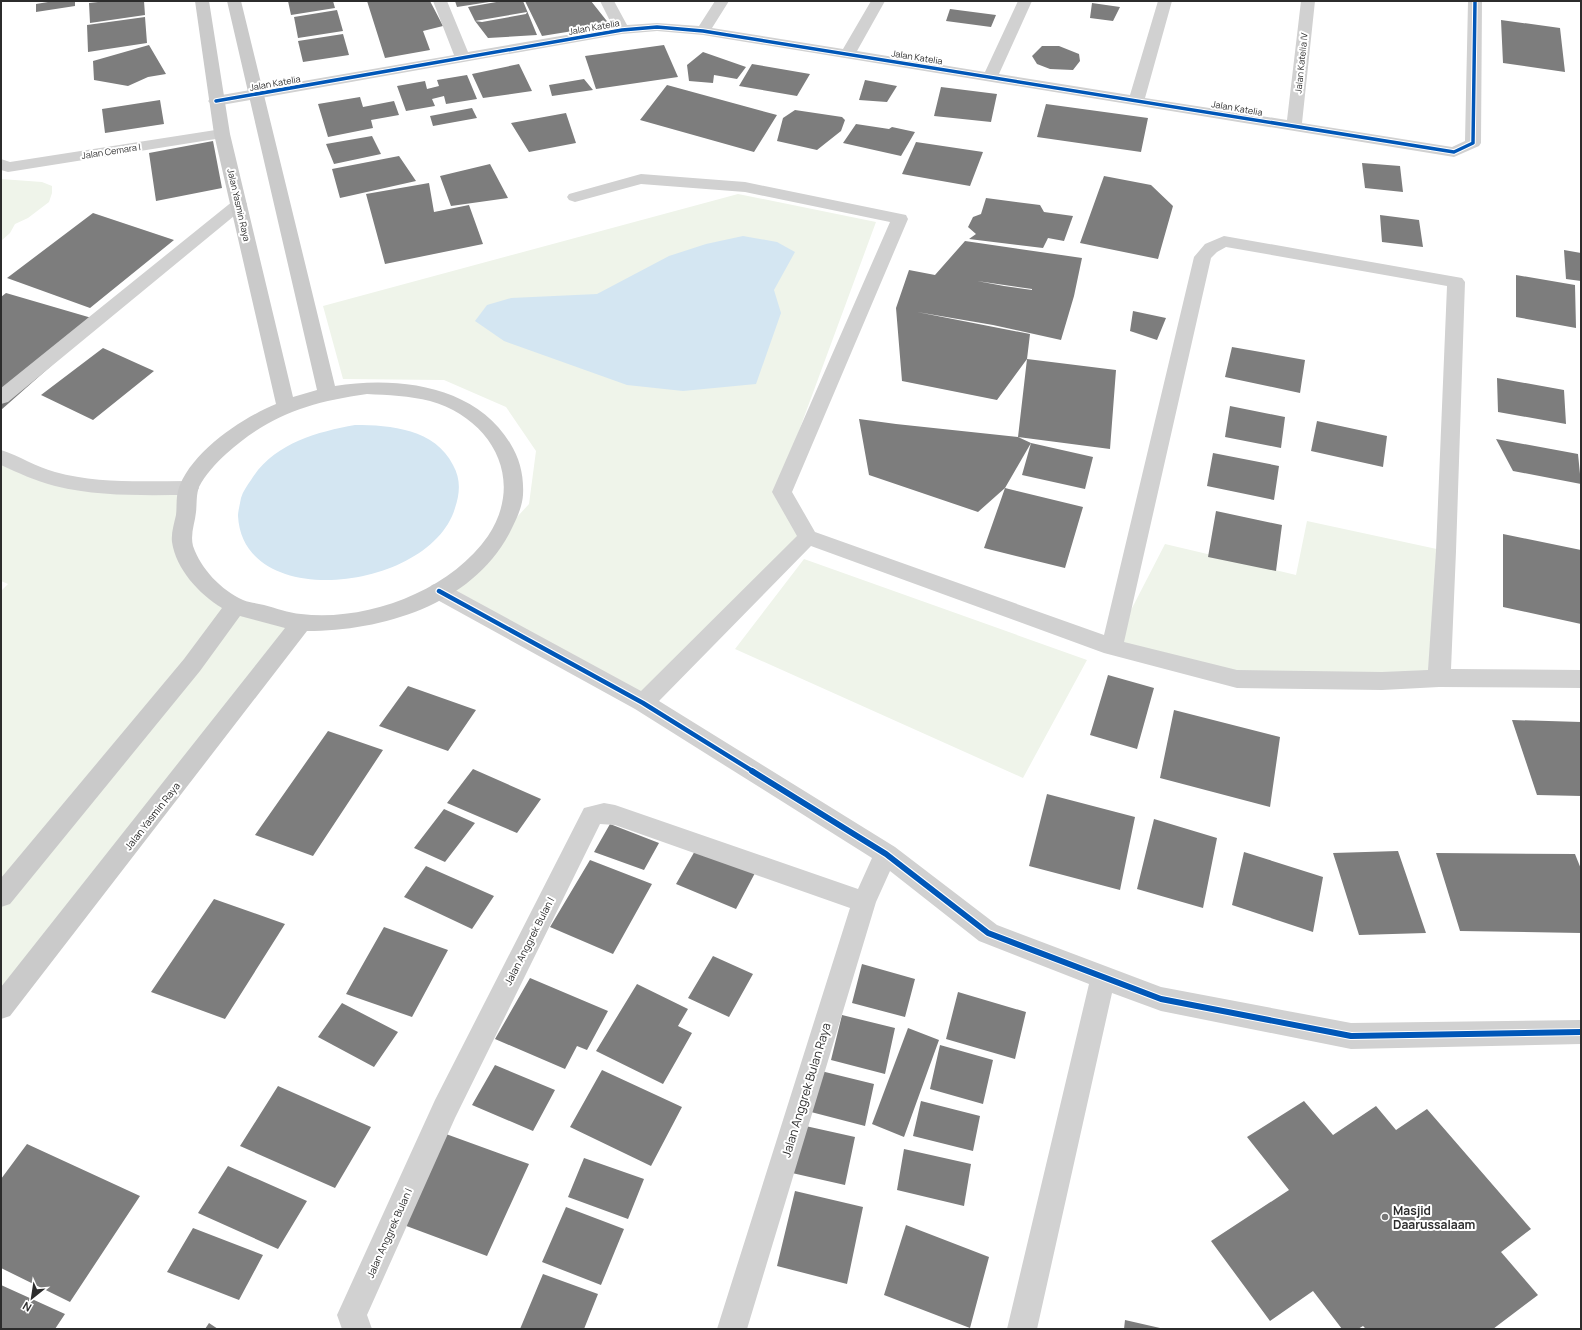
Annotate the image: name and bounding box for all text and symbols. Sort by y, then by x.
street label: Jalan Katelia [567,16,621,38]
street label: Jalan Katelia IV [1291,31,1311,94]
street label: Jalan Katelia [890,47,944,67]
street label: Jalan Katelia [248,72,302,94]
street label: Jalan Katelia [1210,97,1264,119]
street label: Jalan Cemara I [81,140,141,162]
street label: Jalan Yasmin Raya [224,167,254,243]
street label: Jalan Yasmin Raya [121,779,183,853]
street label: Jalan Anggrek Bulan I [501,895,557,987]
street label: Jalan Anggrek Bulan Raya [777,1021,835,1159]
street label: Jalan Anggrek Bulan I [363,1186,415,1280]
place label: Masjid Daarussalaam [1393,1202,1476,1233]
marker: Masjid Daarussalaam [1380,1212,1390,1222]
north arrow [12,1278,52,1318]
text: N [19,1299,34,1316]

